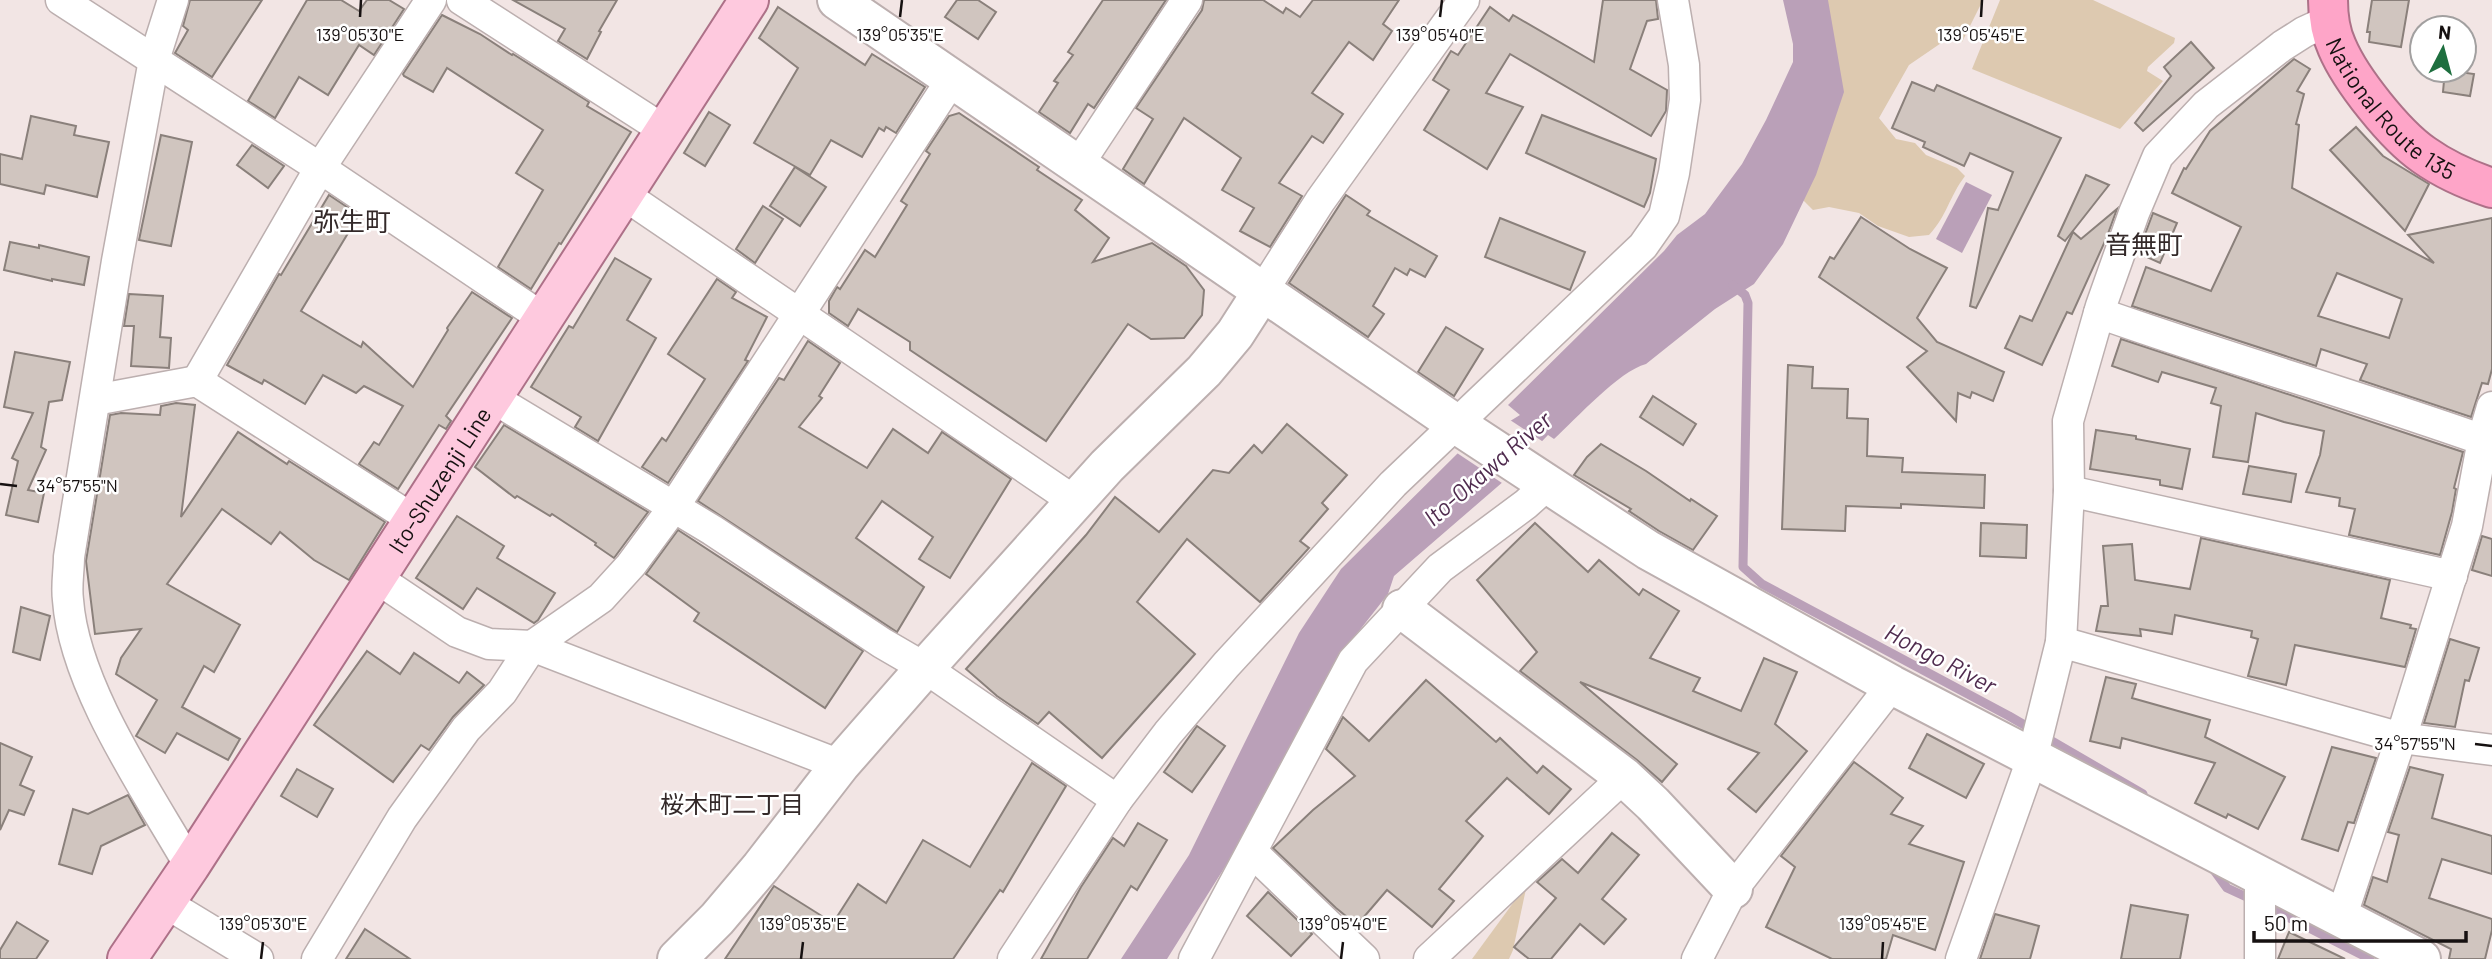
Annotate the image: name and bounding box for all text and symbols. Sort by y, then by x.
north arrow [2408,14,2478,84]
text: 139°05'30"E [316,23,404,45]
text: 139°05'35"E [856,23,944,45]
text: 139°05'40"E [1395,23,1485,45]
text: 139°05'45"E [1937,23,2025,45]
street label: National Route 135 [2326,26,2470,180]
district label: 弥生町 [313,205,391,236]
district label: 音無町 [2105,228,2183,259]
street label: Ito-Shuzenji Line [382,402,497,558]
water label: Ito-Okawa River [1417,404,1558,531]
text: 34°57'55"N [36,474,118,496]
water label: Hongo River [1880,617,2003,700]
text: 34°57'55"N [2374,732,2456,754]
district label: 桜木町二丁目 [660,789,804,818]
scale bar [2254,900,2466,944]
text: 50 m [2264,910,2308,935]
text: 139°05'30"E [219,912,307,934]
text: 139°05'35"E [759,912,847,934]
text: 139°05'40"E [1298,912,1388,934]
text: 139°05'45"E [1839,912,1927,934]

